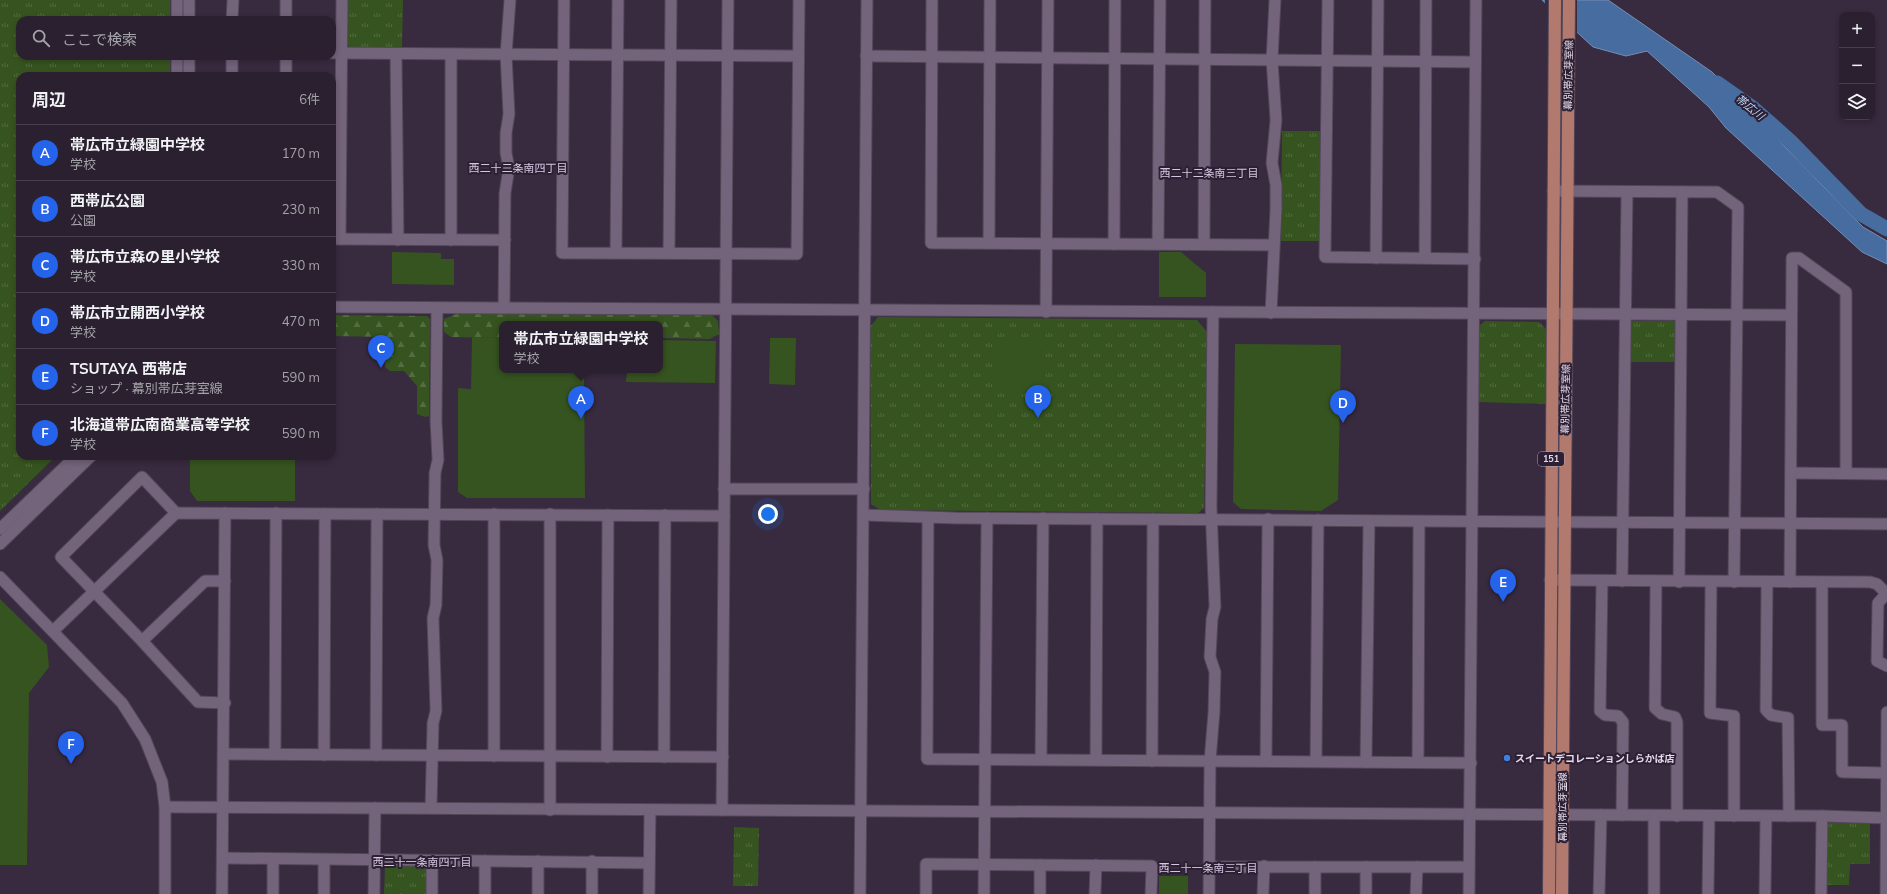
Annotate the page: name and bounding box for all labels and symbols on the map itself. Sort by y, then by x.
street label: 幕別帯広芽室線 [1561,40,1576,110]
water label: 帯広川 [1733,91,1768,123]
district label: 西二十二条南四丁目 [469,161,568,175]
district label: 西二十二条南三丁目 [1160,166,1259,180]
pin: C [368,335,394,368]
street label: 幕別帯広芽室線 [1558,364,1573,434]
pin: B [1025,385,1051,418]
pin: A [568,386,594,419]
pin: D [1330,390,1356,423]
road number: 151 [1538,452,1564,466]
your location [758,504,778,524]
pin: E [1490,569,1516,602]
pin: F [58,731,84,764]
place label: スイートデコレーションしらかば店 [1515,752,1675,765]
marker: スイートデコレーションしらかば店 [1502,753,1512,763]
street label: 幕別帯広芽室線 [1556,772,1569,842]
district label: 西二十一条南四丁目 [373,855,472,869]
district label: 西二十一条南三丁目 [1159,861,1258,875]

